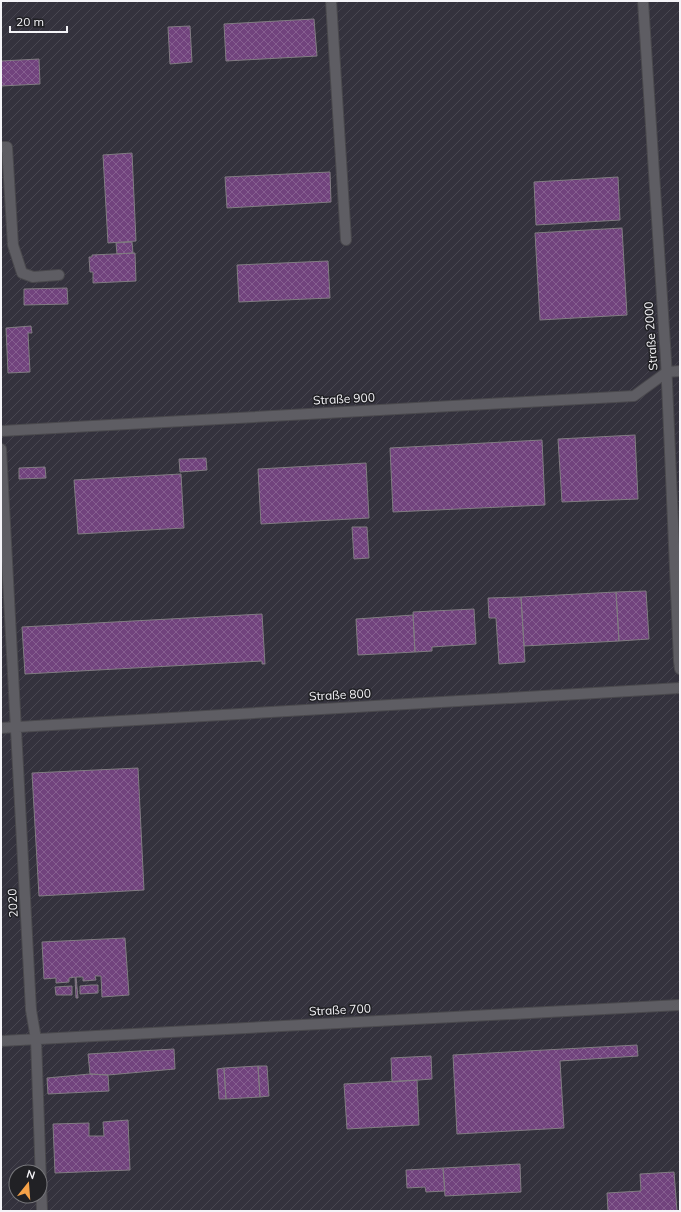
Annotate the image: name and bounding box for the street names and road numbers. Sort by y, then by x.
street label: Straße 2000 [641,301,660,371]
street label: Straße 900 [313,389,375,408]
street label: Straße 800 [309,685,371,704]
street label: 2020 [4,888,21,918]
street label: Straße 700 [309,1000,371,1019]

